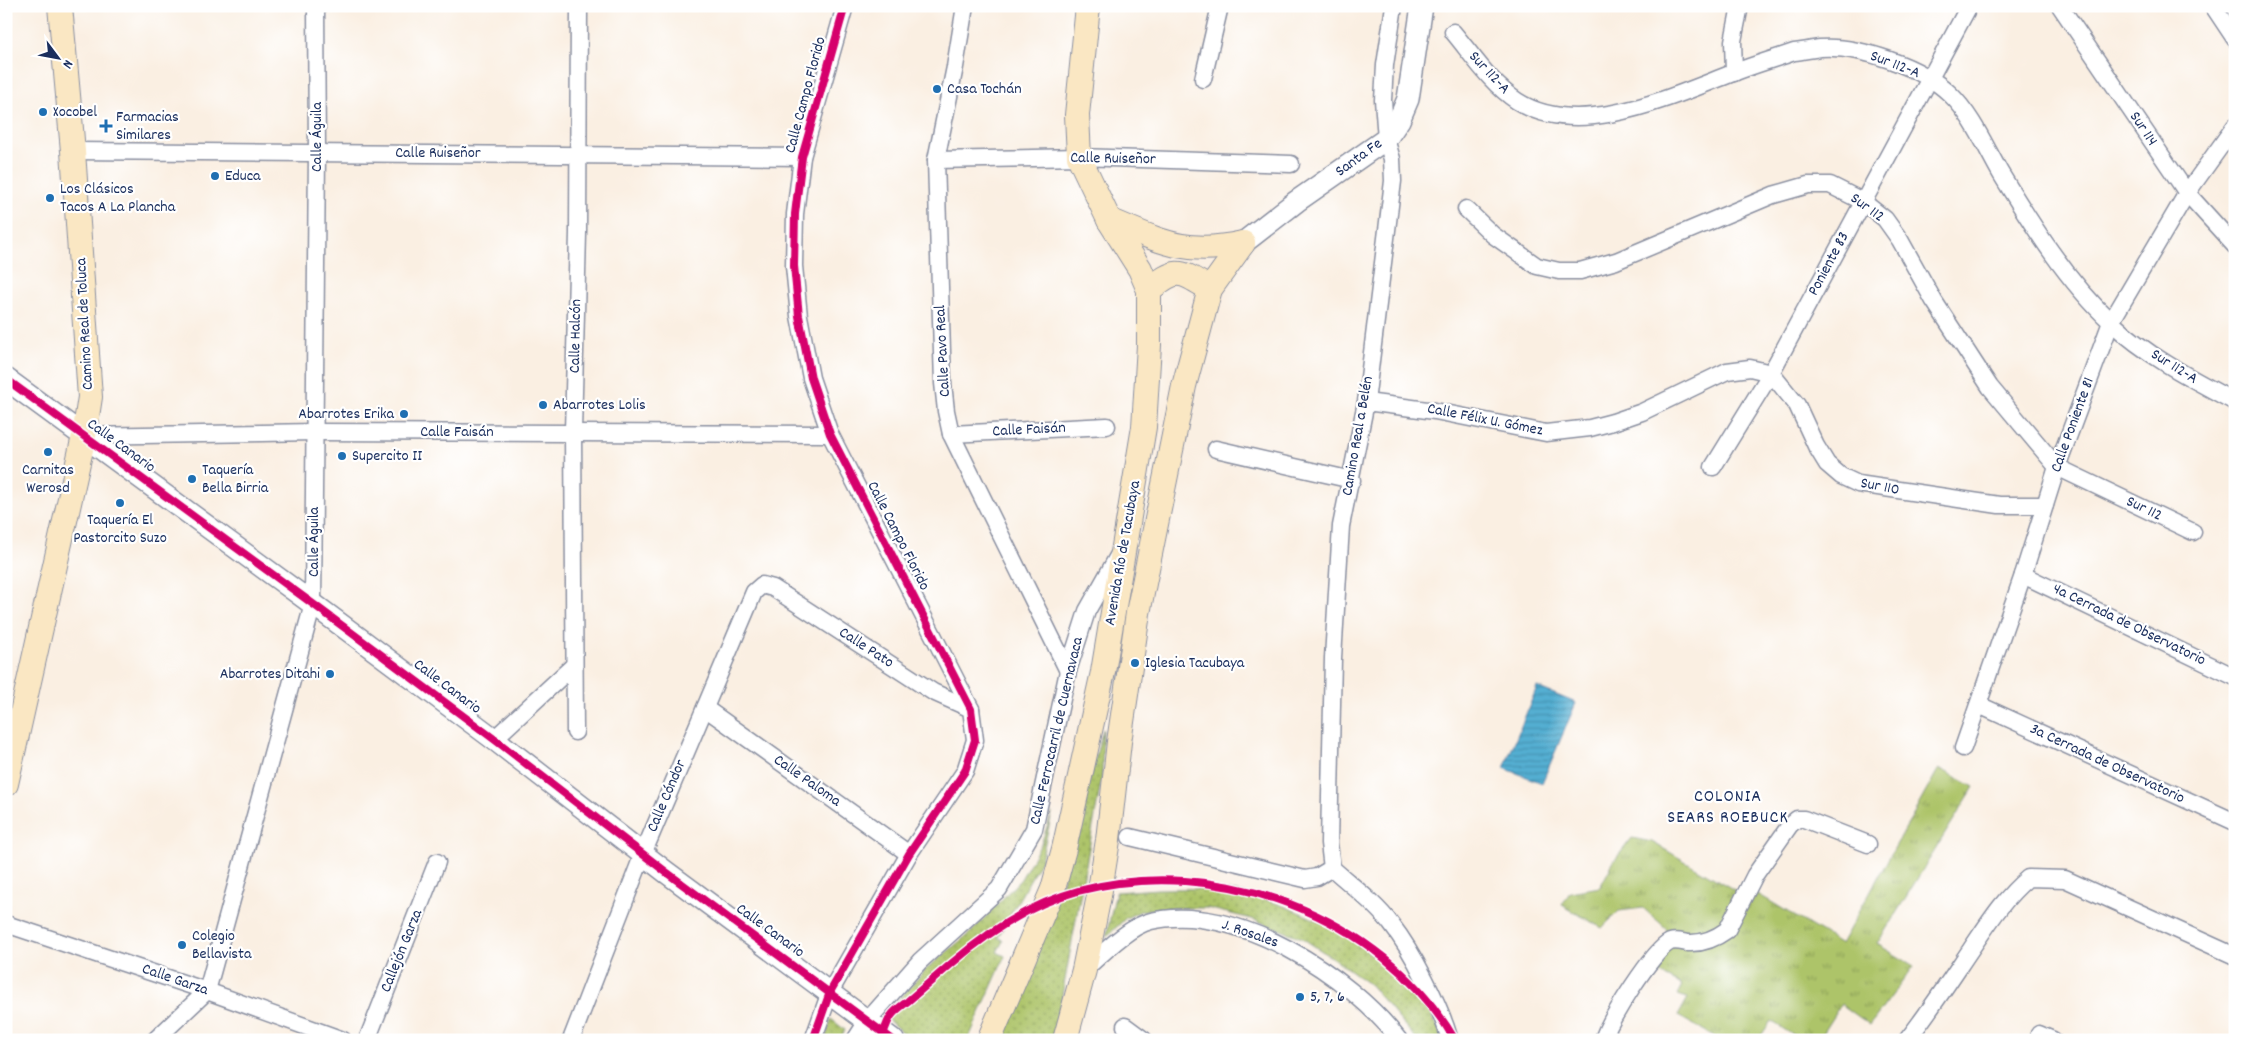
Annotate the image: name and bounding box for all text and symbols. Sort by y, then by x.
north arrow [32,32,82,82]
street label: Calle Campo Florido [779,34,833,156]
street label: Sur 112-A [1867,45,1924,85]
street label: Sur 112-A [1463,46,1515,100]
text: N [57,56,78,72]
place label: Casa Tochán [947,78,1022,101]
marker: Casa Tochán [931,83,943,95]
place label: Xocobel [53,101,97,124]
street label: Calle Águila [306,101,329,172]
marker: Xocobel [37,106,49,118]
place label: Farmacias Similares [116,106,179,147]
street label: Sur 114 [2123,107,2163,151]
marker: Farmacias Similares [100,120,112,132]
street label: Santa Fe [1331,133,1387,183]
street label: Calle Ruiseñor [395,142,481,165]
street label: Calle Ruiseñor [1070,147,1156,171]
place label: Educa [225,165,261,188]
marker: Educa [209,170,221,182]
place label: Los Clásicos Tacos A La Plancha [60,178,176,219]
street label: Sur 112 [1845,188,1889,228]
marker: Los Clásicos Tacos A La Plancha [44,192,56,204]
street label: Poniente 83 [1803,228,1855,300]
street label: Camino Real de Toluca [70,257,100,391]
street label: Calle Halcón [564,299,588,373]
street label: Calle Pavo Real [929,304,957,398]
street label: Sur 112-A [2146,344,2202,391]
street label: Camino Real a Belén [1336,374,1380,498]
street label: Calle Poniente 81 [2045,374,2101,476]
place label: Abarrotes Lolis [553,394,646,417]
street label: Calle Félix U. Gómez [1425,398,1545,442]
marker: Abarrotes Lolis [537,399,549,411]
place label: Abarrotes Erika [298,403,394,426]
marker: Abarrotes Erika [398,408,410,420]
street label: Calle Canario [82,413,160,479]
street label: Calle Faisán [992,417,1066,443]
street label: Calle Faisán [420,421,494,444]
place label: Supercito II [352,445,422,468]
marker: Carnitas Werosd [42,446,54,458]
marker: Supercito II [336,450,348,462]
place label: Carnitas Werosd [22,459,74,500]
place label: Taquería Bella Birria [202,459,269,500]
street label: Sur 110 [1859,472,1901,502]
marker: Taquería Bella Birria [186,473,198,485]
street label: Calle Campo Florido [861,477,935,595]
street label: Avenida Río de Tacubaya [1099,478,1147,627]
street label: Sur 112 [2122,490,2166,528]
marker: Taquería El Pastorcito Suzo [114,497,126,509]
street label: Calle Águila [303,506,326,577]
place label: Taquería El Pastorcito Suzo [73,509,167,550]
street label: 4a Cerrada de Observatorio [2048,578,2210,672]
street label: Calle Pato [834,622,898,674]
street label: Calle Ferrocarril de Cuernavaca [1024,634,1090,827]
place label: Iglesia Tacubaya [1145,652,1245,675]
street label: Calle Canario [408,654,486,720]
marker: Iglesia Tacubaya [1129,657,1141,669]
place label: Abarrotes Ditahi [220,663,320,686]
marker: Abarrotes Ditahi [324,668,336,680]
street label: 3a Cerrada de Observatorio [2026,718,2188,810]
street label: Calle Paloma [768,749,846,813]
street label: Calle Cóndor [641,756,693,836]
district label: COLONIA SEARS ROEBUCK [1667,785,1789,831]
street label: Calle Canario [731,898,809,964]
street label: Callejón Garza [375,906,429,996]
street label: J. Rosales [1218,914,1282,955]
place label: Colegio Bellavista [192,925,252,966]
marker: Colegio Bellavista [176,939,188,951]
street label: Calle Garza [139,958,212,1002]
place label: 5, 7, 6 [1310,986,1345,1009]
marker: 5, 7, 6 [1294,991,1306,1003]

